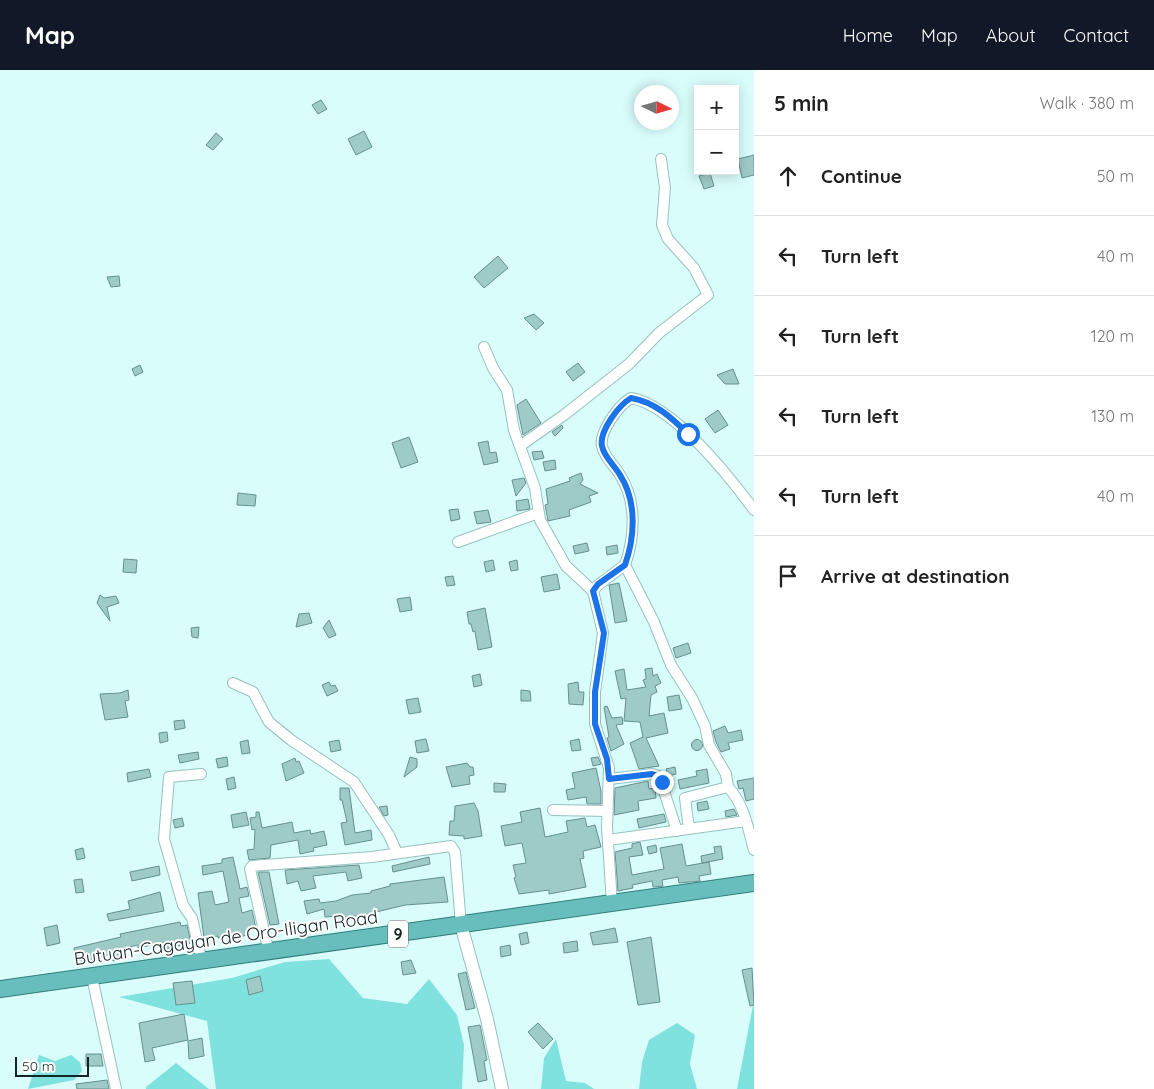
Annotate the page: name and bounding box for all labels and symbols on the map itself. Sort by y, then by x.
north arrow [634,85,679,130]
route start [677,423,700,446]
route end [651,771,674,794]
street label: Butuan-Cagayan de Oro-Iligan Road [73,905,379,970]
road number: 9 [388,921,408,948]
scale bar [15,1054,89,1077]

